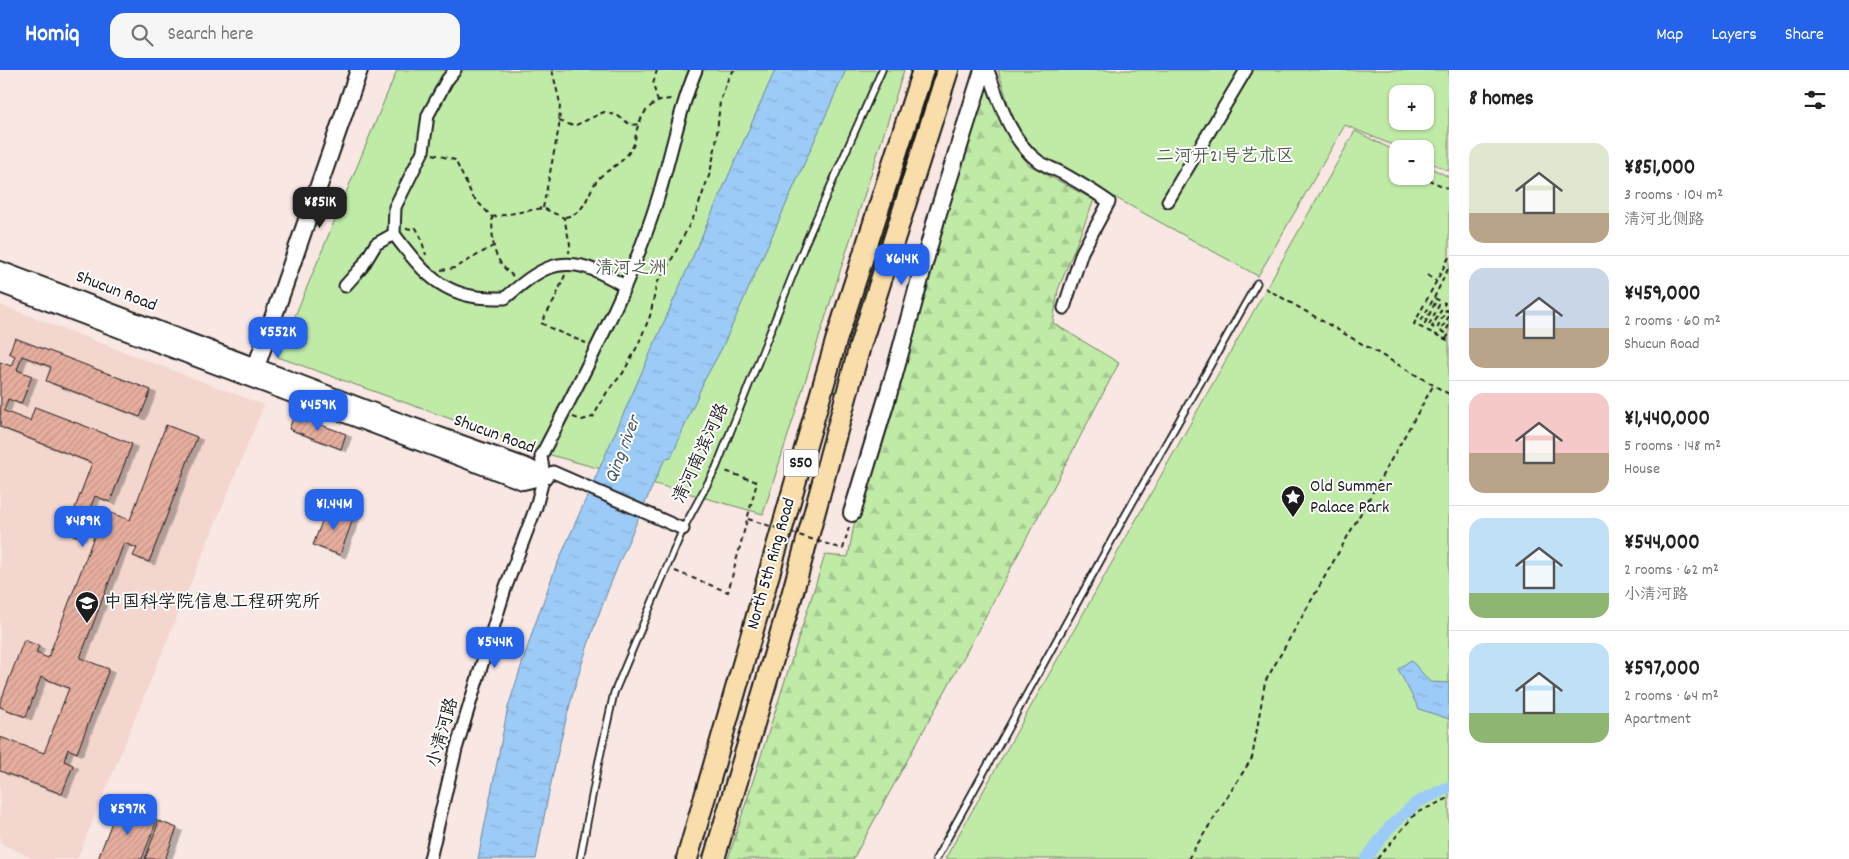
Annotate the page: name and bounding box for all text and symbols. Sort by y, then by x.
search box [110,13,460,58]
text: Homiq [25,18,80,52]
icon: search [128,21,156,49]
text: Search here [168,22,253,49]
text: Map [1656,23,1683,48]
text: Layers [1711,23,1757,48]
text: Share [1785,23,1824,48]
map controls [1389,85,1434,185]
button: + [1389,85,1434,130]
text: 8 homes [1469,85,1534,115]
icon: filters [1801,86,1829,114]
button: − [1389,140,1434,185]
park label: 二河开21号艺术区 [1156,145,1294,170]
text: ¥851,000 [1624,154,1695,184]
icon: home [1509,163,1569,223]
text: 3 rooms · 104 m² [1624,184,1723,207]
pin: ¥851K [285,186,355,229]
text: ¥851K [304,191,336,214]
text: 清河北侧路 [1624,209,1704,232]
pin: ¥614K [867,244,937,286]
text: ¥614K [885,248,919,271]
park label: 清河之洲 [595,257,667,282]
street label: Shucun Road [72,265,160,319]
text: ¥459,000 [1624,280,1701,310]
icon: home [1509,288,1569,348]
text: 2 rooms · 60 m² [1624,310,1721,333]
pin: ¥552K [243,316,313,359]
text: ¥552K [260,321,296,344]
text: Shucun Road [1624,333,1700,356]
pin: ¥459K [283,390,353,432]
text: ¥459K [300,394,336,417]
street label: 清河南滨河路 [668,400,736,508]
text: ¥1,440,000 [1624,405,1710,435]
street label: Shucun Road [450,409,538,461]
water label: Qing river [599,411,650,487]
icon: home [1509,413,1569,473]
text: 5 rooms · 148 m² [1624,435,1721,458]
road number: S50 [784,449,818,476]
text: House [1624,458,1660,481]
place label: Old Summer Palace Park [1310,475,1393,521]
place icon: Old Summer Palace Park [1280,484,1306,518]
pin: ¥1.44M [293,488,375,531]
text: ¥1.44M [316,493,352,516]
street label: North 5th Ring Road [741,495,803,633]
pin: ¥489K [48,506,118,548]
text: ¥489K [65,510,101,533]
text: ¥544,000 [1624,529,1700,559]
icon: home [1509,538,1569,598]
text: 2 rooms · 62 m² [1624,559,1719,582]
text: 小清河路 [1624,584,1688,607]
school or university icon: 中国科学院信息工程研究所 [74,590,100,624]
place label: 中国科学院信息工程研究所 [104,591,320,616]
pin: ¥544K [460,626,530,669]
text: ¥544K [477,631,513,654]
text: ¥597,000 [1624,655,1700,685]
icon: home [1509,663,1569,723]
text: 2 rooms · 64 m² [1624,685,1719,708]
street label: 小清河路 [422,695,466,771]
text: Apartment [1624,708,1691,731]
pin: ¥597K [93,794,163,836]
text: ¥597K [110,798,146,821]

